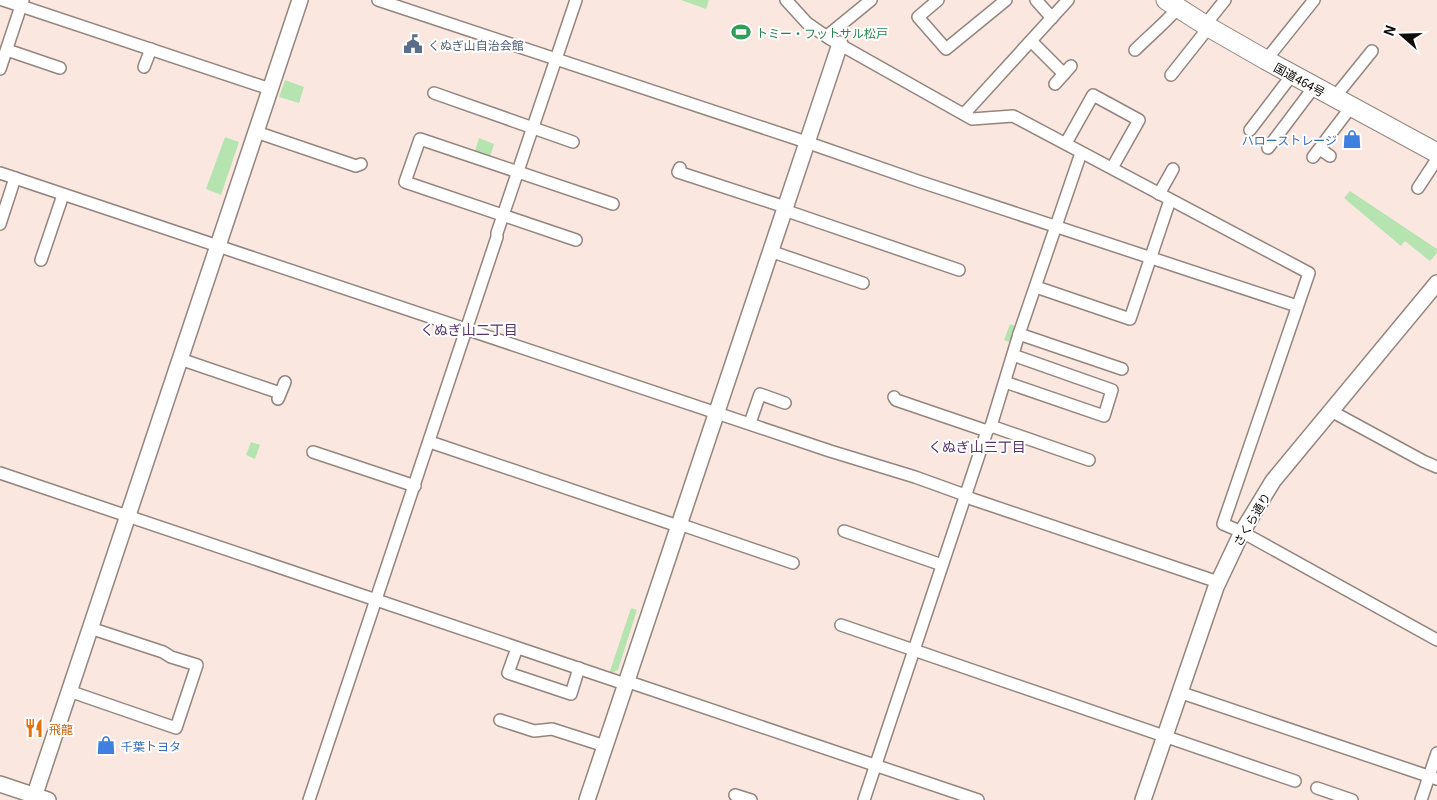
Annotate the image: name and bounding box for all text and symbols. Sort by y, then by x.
north arrow [1377,10,1427,60]
sports icon: トミー・フットサル松戸 [730,21,752,43]
text: N [1378,22,1400,39]
place label: トミー・フットサル松戸 [756,24,888,41]
public building icon: くぬぎ山自治会館 [402,33,424,55]
place label: くぬぎ山自治会館 [428,36,524,53]
street label: 国道464号 [1271,58,1329,100]
shop icon: ハローストレージ [1341,128,1363,150]
place label: ハローストレージ [1242,131,1337,148]
district label: くぬぎ山二丁目 [420,319,518,339]
district label: くぬぎ山三丁目 [928,436,1026,456]
street label: さくら通り [1228,489,1274,549]
restaurant icon: 飛龍 [23,717,45,739]
place label: 飛龍 [49,720,73,737]
shop icon: 千葉トヨタ [95,734,117,756]
place label: 千葉トヨタ [121,737,181,754]

